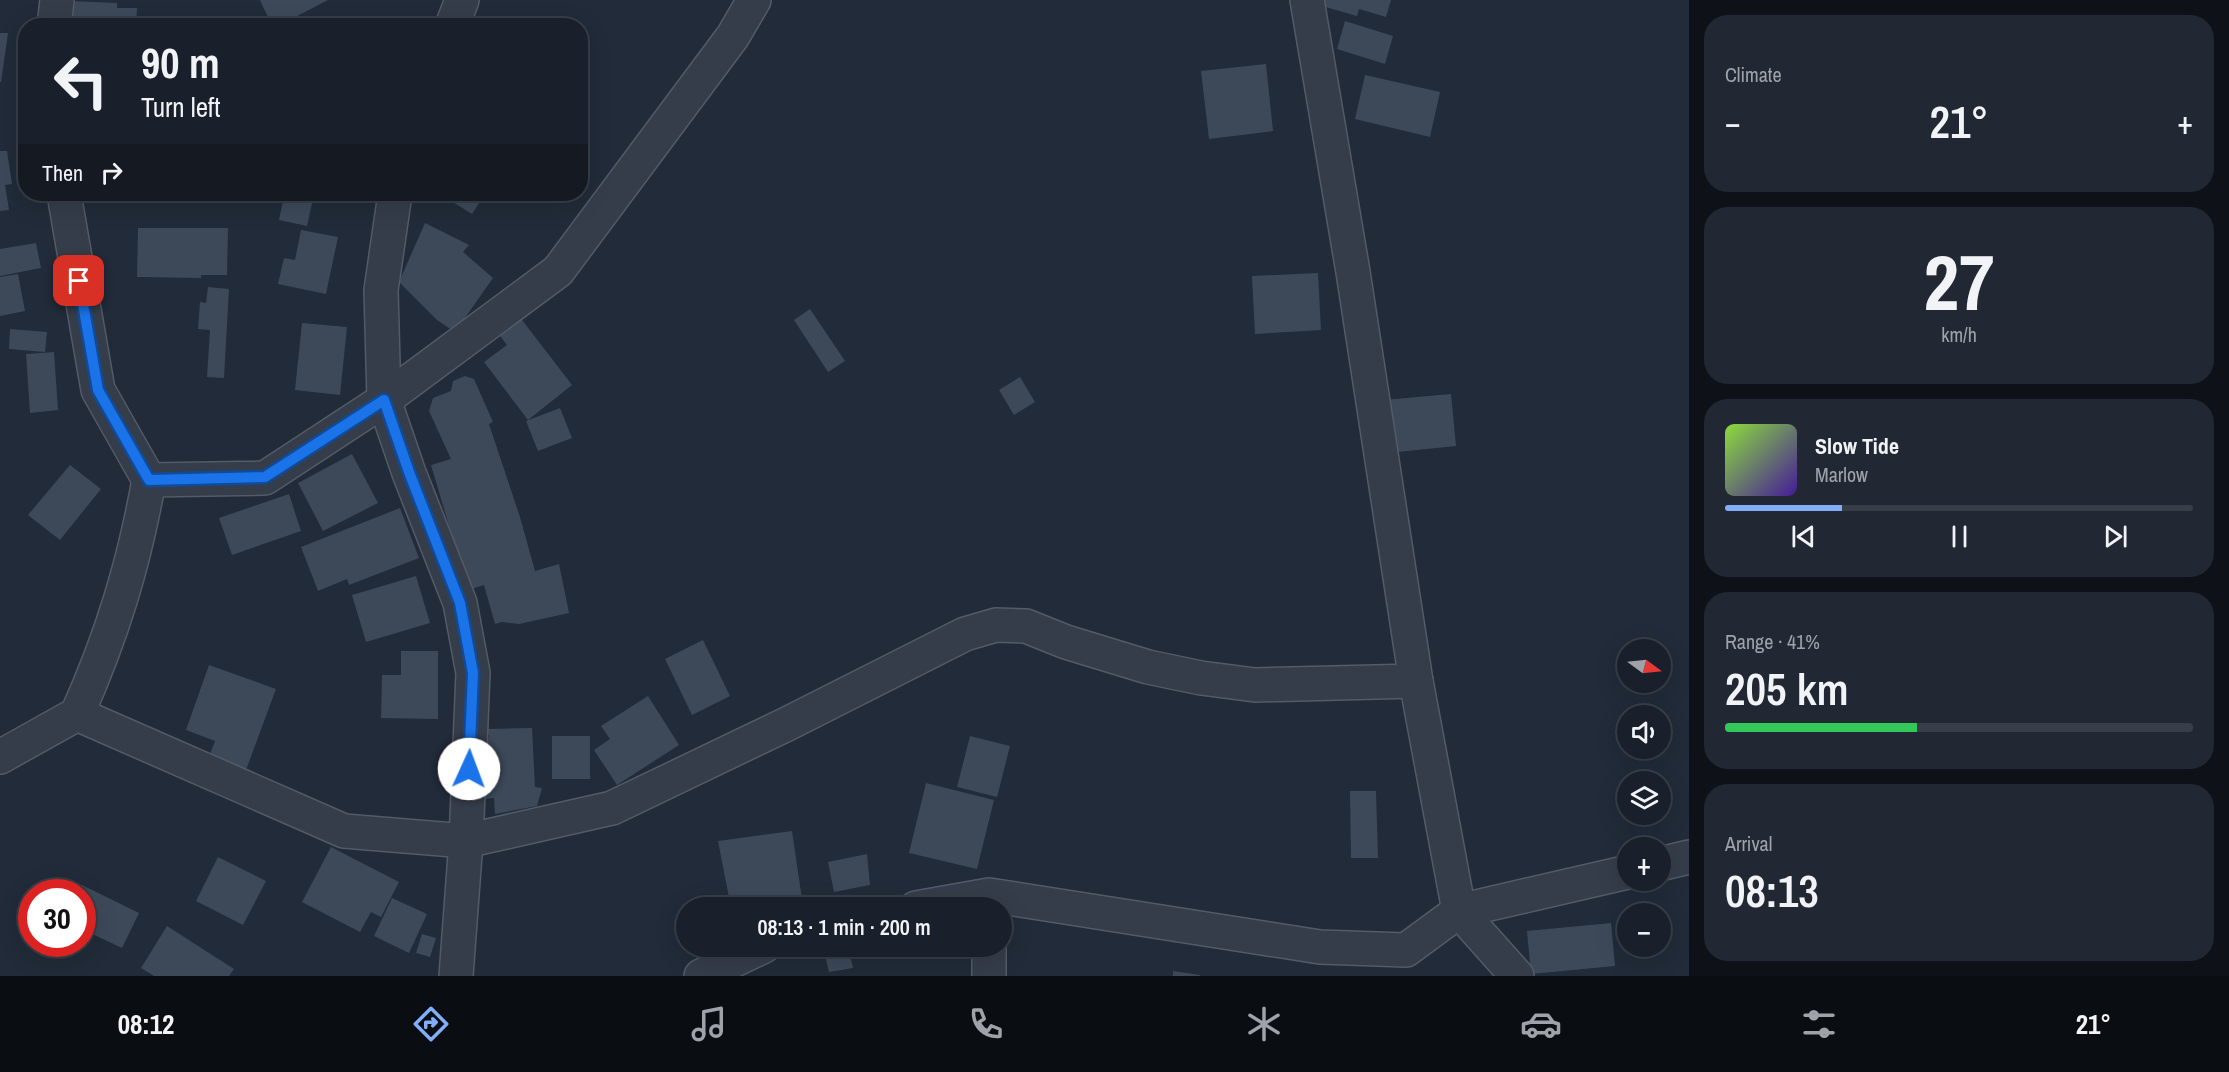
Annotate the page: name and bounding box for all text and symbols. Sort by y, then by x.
text: 90 m [141,35,220,91]
icon: left [42,42,120,120]
text: Climate [1725,61,1782,88]
text: Turn left [141,89,220,125]
text: 21° [1929,91,1989,152]
text: − [1725,100,1741,144]
text: + [2177,100,2193,144]
icon: right [95,156,128,189]
text: Then [42,158,83,188]
text: 27 [1923,229,1995,334]
pin [53,255,104,306]
icon: arrive [62,264,95,297]
text: km/h [1941,321,1977,348]
text: Slow Tide [1815,431,1899,461]
text: Marlow [1815,461,1868,488]
icon: previous [1787,520,1820,553]
icon: pause [1943,520,1976,553]
icon: next [2099,520,2132,553]
text: Range · 41% [1725,628,1820,655]
north arrow [1617,639,1671,693]
map controls [1617,639,1671,957]
text: 205 km [1725,658,1849,719]
button: sound [1617,705,1671,759]
position arrow [437,737,501,801]
button: layers [1617,771,1671,825]
text: Arrival [1725,830,1772,857]
button: + [1617,837,1671,891]
text: 08:13 [1725,860,1819,921]
speed limit sign: 30 [18,879,96,957]
button: − [1617,903,1671,957]
text: 08:13 · 1 min · 200 m [757,912,931,942]
icon: directions [410,1003,452,1045]
icon: music [688,1003,730,1045]
icon: phone [965,1003,1007,1045]
icon: climate [1243,1003,1285,1045]
icon: car [1520,1003,1562,1045]
icon: filters [1798,1003,1840,1045]
text: 08:12 [118,1006,174,1042]
text: 21° [2076,1006,2111,1042]

